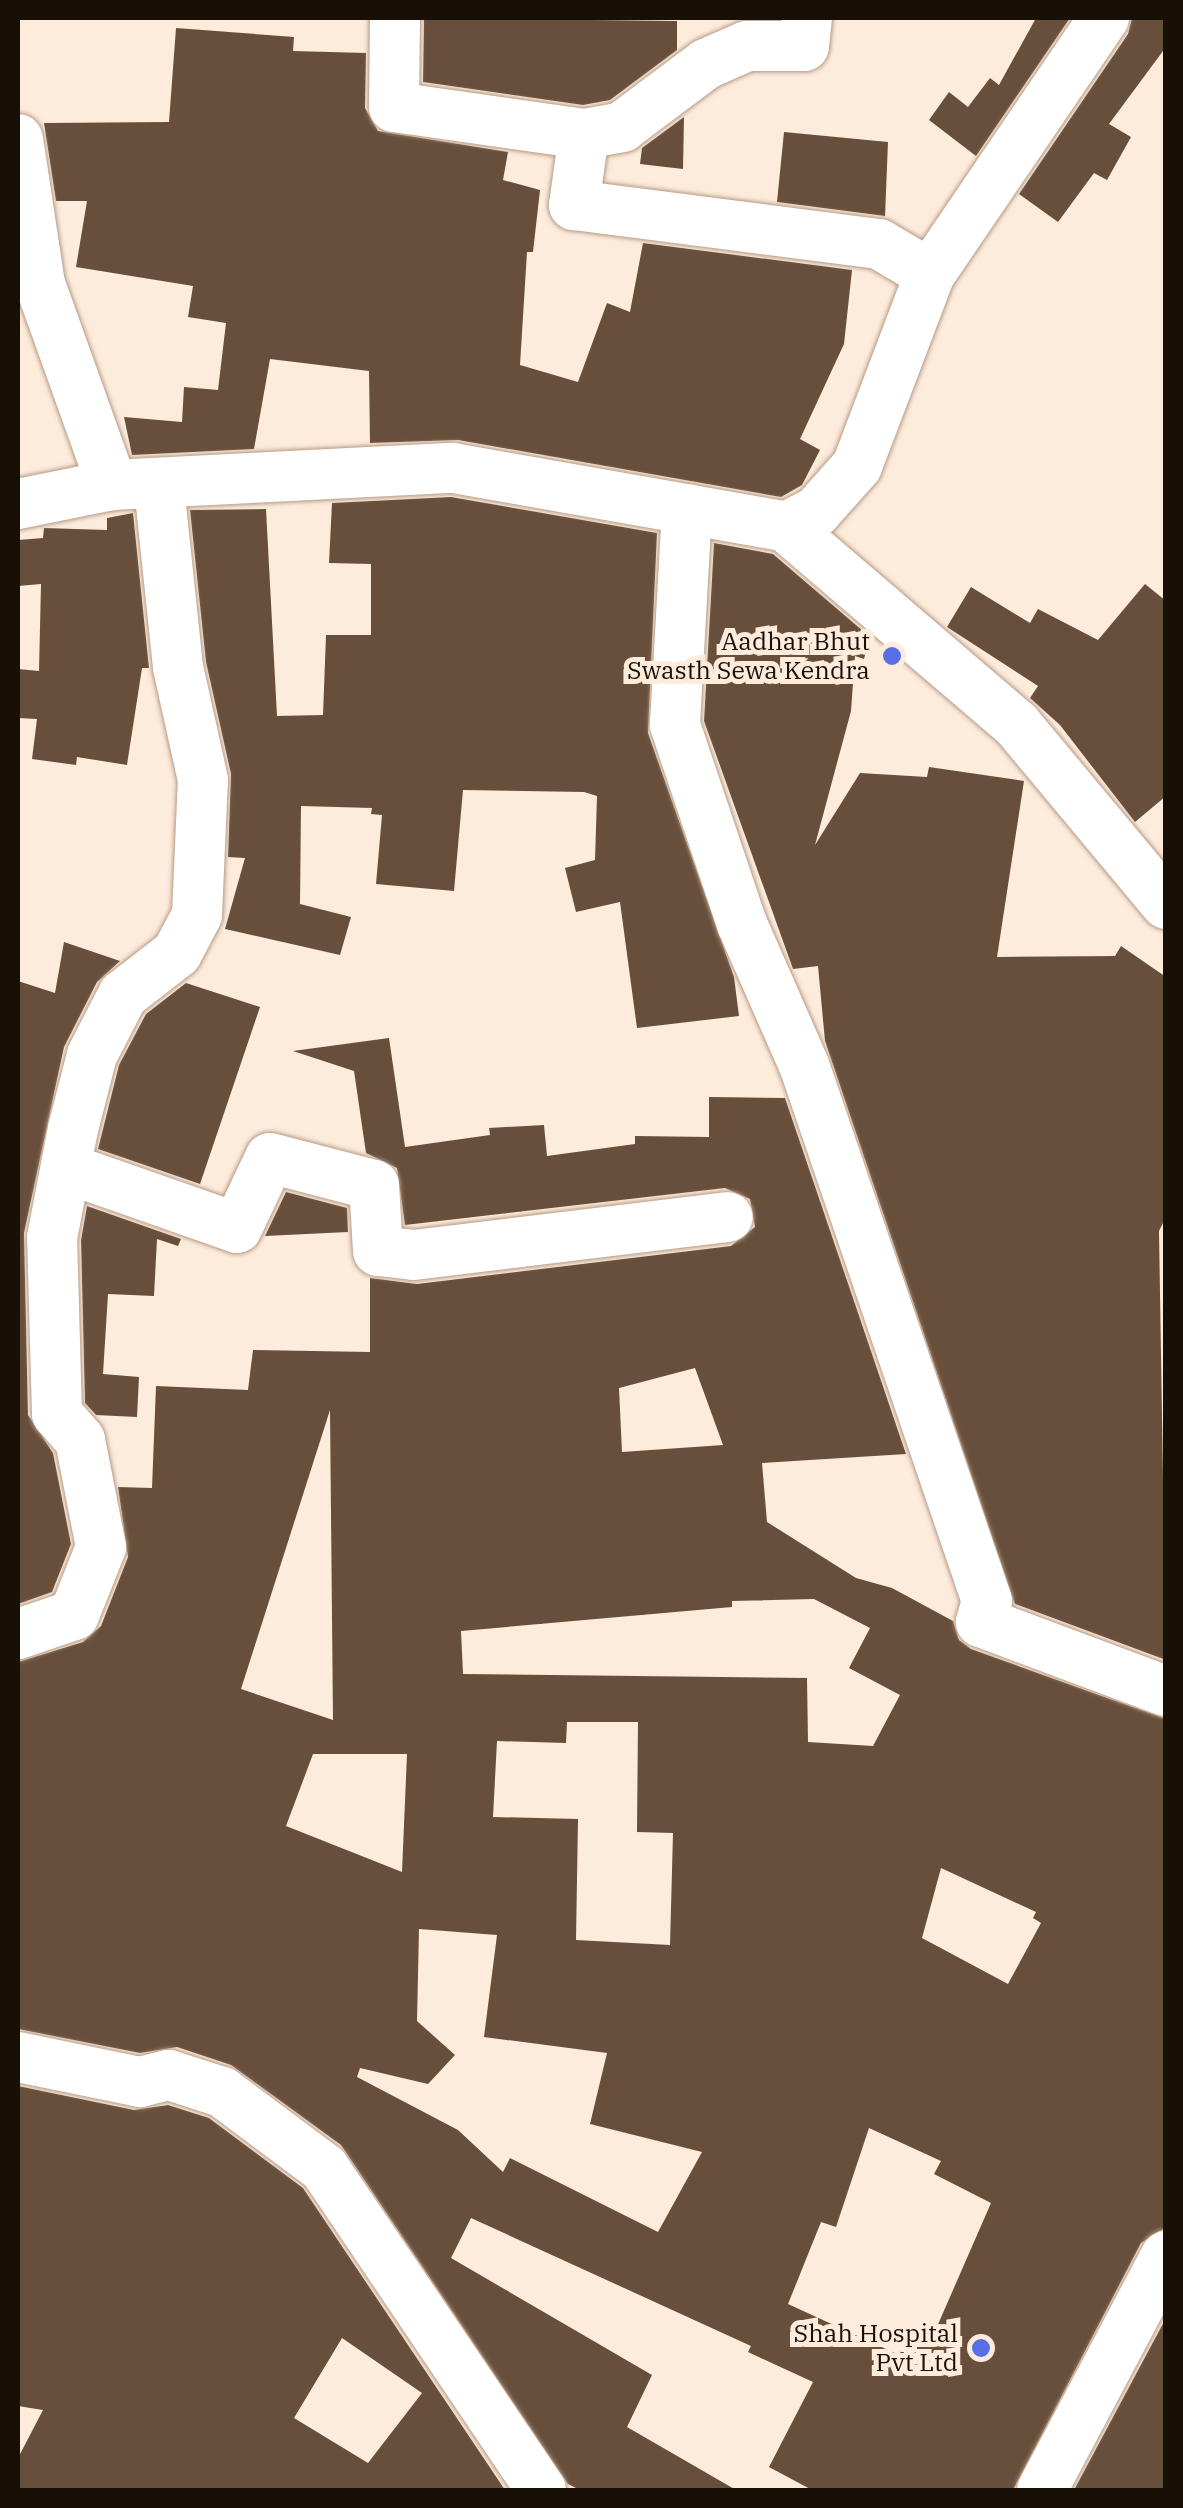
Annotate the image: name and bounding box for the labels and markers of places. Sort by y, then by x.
place label: Aadhar Bhut Swasth Sewa Kendra [627,627,870,686]
marker: Aadhar Bhut Swasth Sewa Kendra [879,643,905,669]
place label: Shah Hospital Pvt Ltd [794,2319,958,2378]
marker: Shah Hospital Pvt Ltd [968,2335,994,2361]

